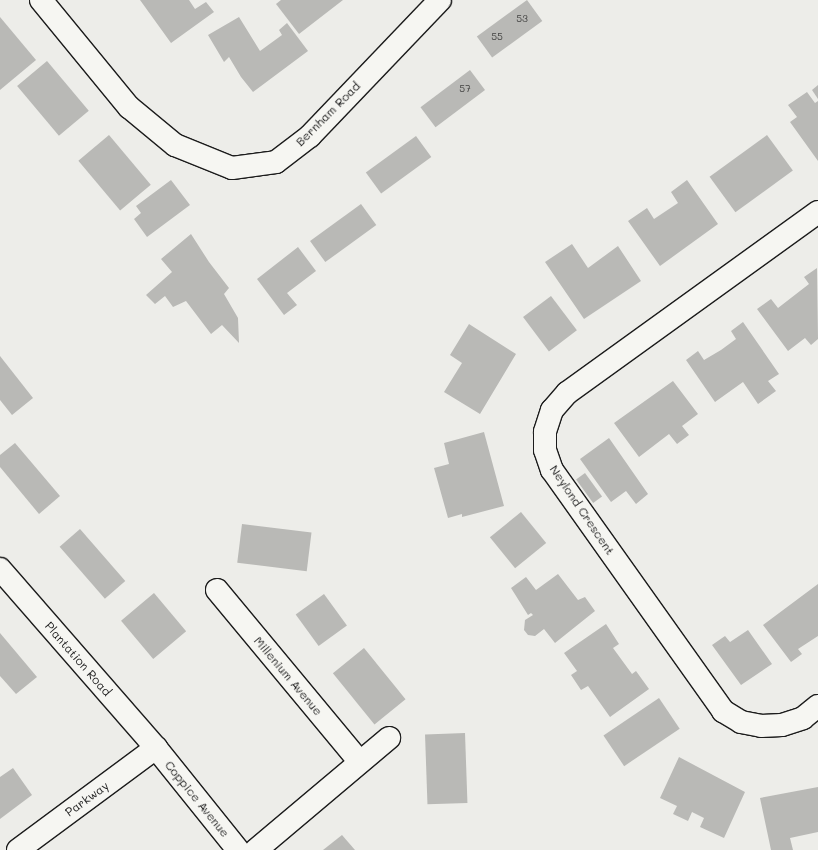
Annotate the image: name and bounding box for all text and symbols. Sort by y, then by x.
house number: 53 [516,13,528,25]
house number: 55 [491,31,503,43]
street label: Bernham Road [293,79,363,149]
house number: 57 [459,83,471,95]
street label: Neylond Crescent [547,462,617,558]
street label: Plantation Road [42,619,114,699]
street label: Millenium Avenue [251,634,325,718]
street label: Coppice Avenue [162,758,232,840]
street label: Parkway [62,778,112,820]

